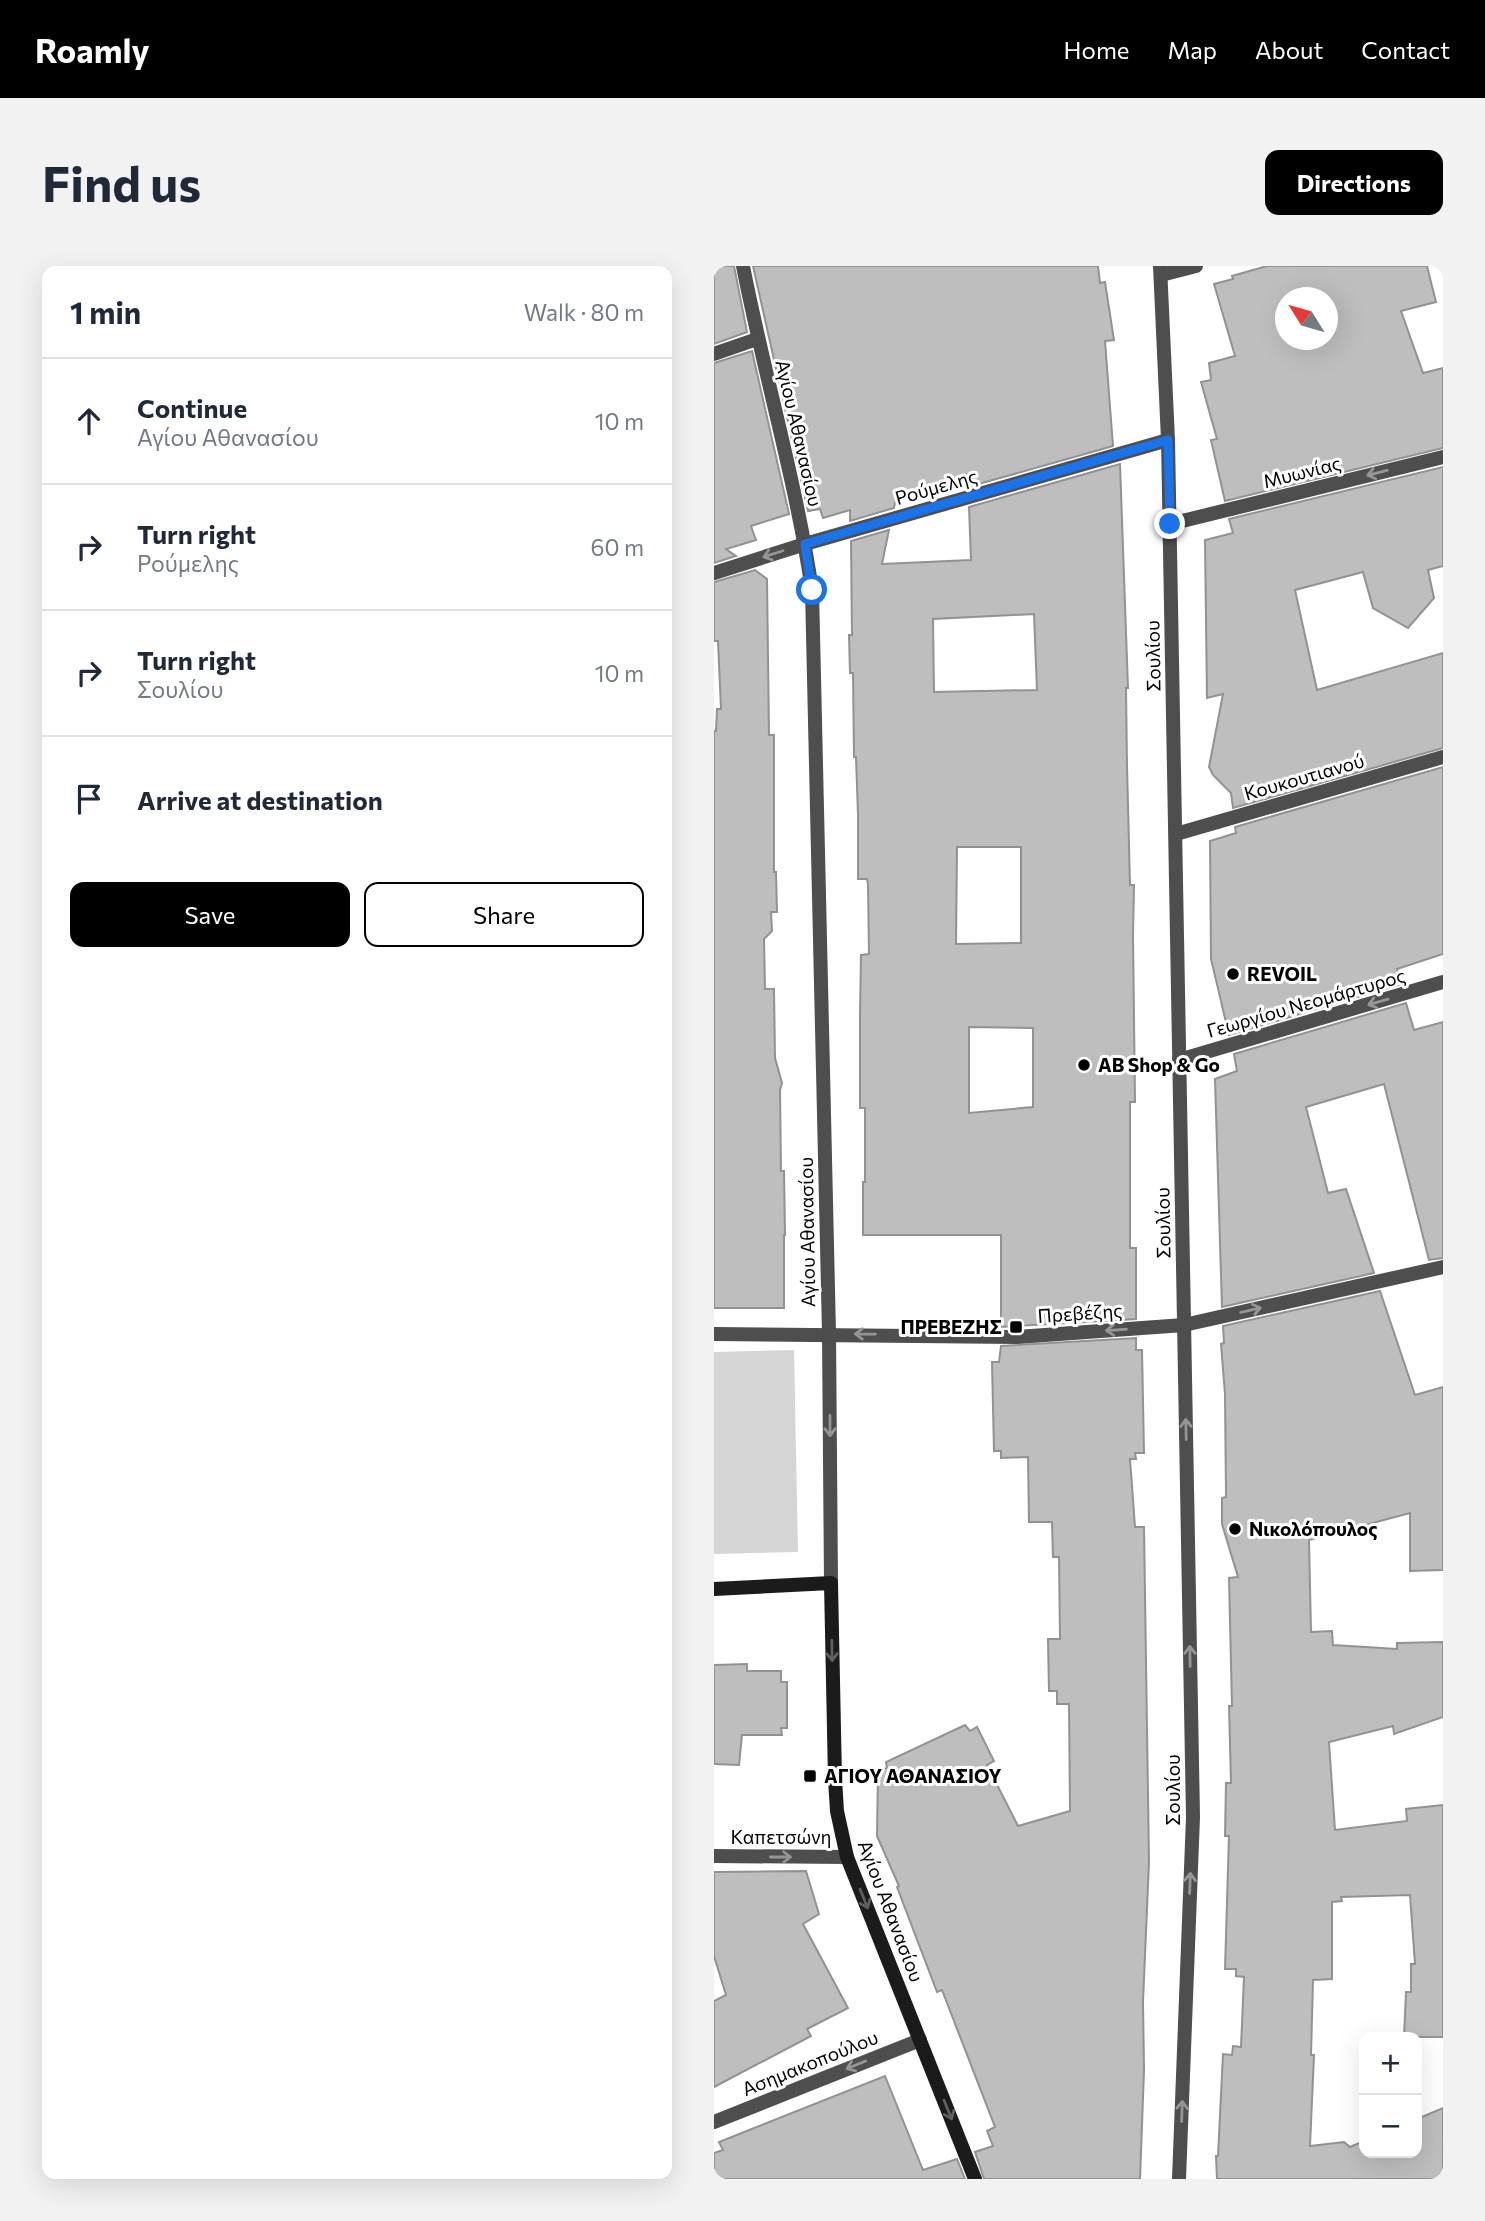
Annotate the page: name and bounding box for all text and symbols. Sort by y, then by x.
text: Roamly [35,29,150,70]
text: Home [1064,35,1130,64]
text: Map [1168,35,1217,64]
text: About [1255,35,1323,64]
text: Contact [1361,35,1450,64]
button: Directions [1265,150,1443,215]
text: Find us [42,152,201,212]
north arrow [1275,287,1338,350]
text: 1 min [70,293,141,330]
text: Walk · 80 m [524,298,644,326]
street label: Αγίου Αθανασίου [771,357,828,509]
text: Continue [137,392,247,423]
icon: ahead [70,402,108,440]
text: 10 m [595,407,644,435]
text: Αγίου Αθανασίου [137,423,319,451]
street label: Μυωνίας [1261,451,1343,492]
street label: Ρούμελης [892,464,980,509]
one-way arrow [1366,467,1389,481]
route end [1154,508,1185,539]
text: Turn right [137,518,256,549]
icon: right [70,528,108,566]
text: 60 m [591,533,644,561]
text: Ρούμελης [137,549,239,577]
one-way arrow [763,549,785,561]
route start [796,574,827,605]
street label: Σουλίου [1140,620,1165,692]
text: Turn right [137,644,256,675]
icon: right [70,654,108,692]
text: 10 m [595,659,644,687]
text: Σουλίου [137,675,224,703]
street label: Κουκουτιανού [1241,748,1367,805]
icon: arrive [70,780,108,818]
text: Arrive at destination [137,784,383,815]
button: Save [70,882,350,947]
button: Share [364,882,644,947]
place label: REVOIL [1247,962,1317,985]
street label: Γεωργίου Νεομάρτυρος [1204,963,1408,1042]
marker: REVOIL [1225,966,1241,982]
one-way arrow [1367,996,1389,1009]
place label: AB Shop & Go [1098,1053,1220,1076]
marker: AB Shop & Go [1076,1057,1092,1073]
street label: Αγίου Αθανασίου [794,1157,819,1307]
street label: Σουλίου [1150,1187,1175,1259]
street label: Πρεβέζης [1037,1298,1123,1327]
one-way arrow [1239,1302,1262,1316]
place label: ΠΡΕΒΕΖΗΣ [900,1315,1002,1338]
marker: ΠΡΕΒΕΖΗΣ [1008,1319,1024,1335]
one-way arrow [1105,1323,1128,1336]
one-way arrow [853,1327,876,1341]
one-way arrow [823,1414,837,1437]
one-way arrow [1179,1417,1193,1440]
place label: Νικολόπουλος [1249,1517,1377,1540]
marker: Νικολόπουλος [1227,1521,1243,1537]
one-way arrow [825,1640,839,1663]
one-way arrow [1183,1645,1197,1668]
street label: Σουλίου [1161,1754,1184,1826]
place label: ΑΓΙΟΥ ΑΘΑΝΑΣΙΟΥ [824,1764,1001,1787]
marker: ΑΓΙΟΥ ΑΘΑΝΑΣΙΟΥ [802,1768,818,1784]
street label: Καπετσώνη [731,1825,831,1848]
street label: Αγίου Αθανασίου [854,1837,929,1985]
one-way arrow [769,1850,792,1864]
one-way arrow [1184,1872,1197,1895]
one-way arrow [858,1887,871,1909]
street label: Ασημακοπούλου [739,2025,881,2100]
map controls [1359,2032,1422,2158]
button: + [1359,2032,1422,2095]
one-way arrow [846,2060,868,2073]
button: − [1359,2095,1422,2158]
one-way arrow [942,2099,955,2121]
one-way arrow [1175,2100,1188,2123]

